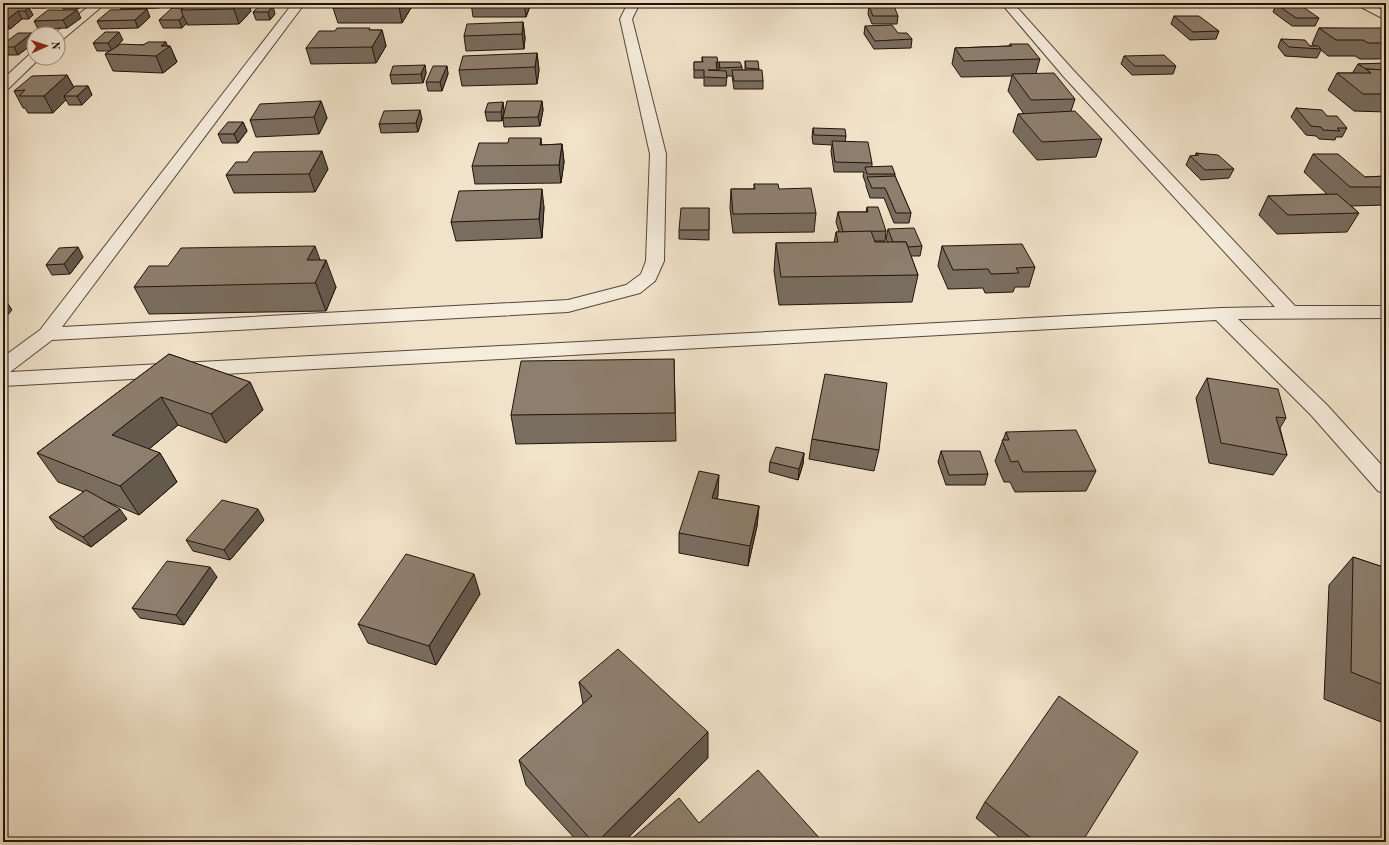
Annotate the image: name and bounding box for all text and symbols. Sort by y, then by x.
north arrow [26,26,66,66]
text: N [49,41,60,51]

